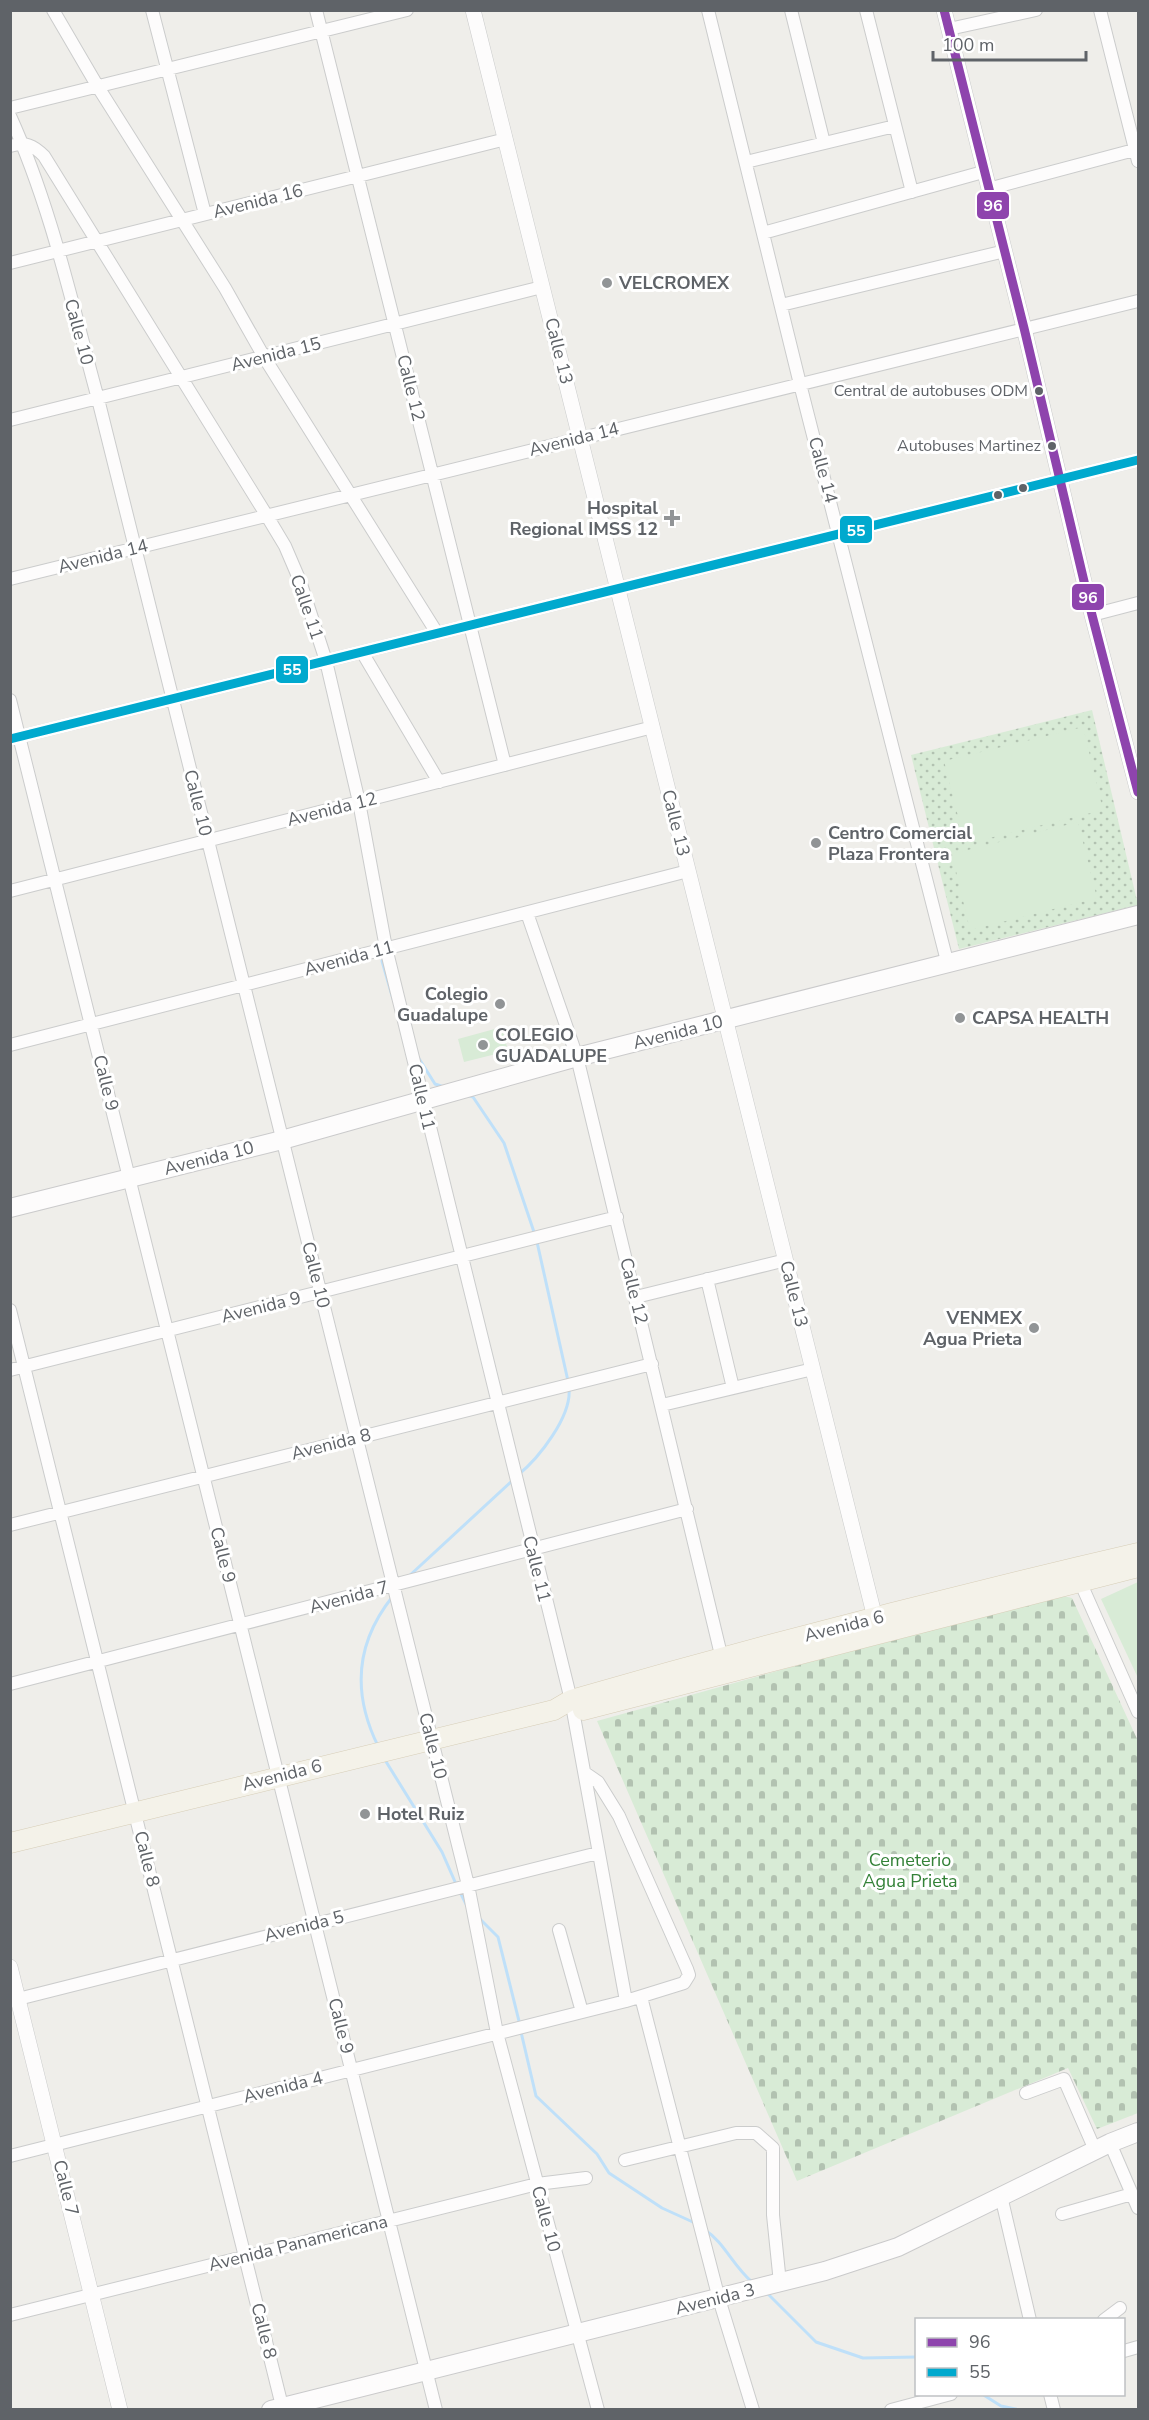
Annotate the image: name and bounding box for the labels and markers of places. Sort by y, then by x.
place label: VELCROMEX [618,271,730,295]
marker: VELCROMEX [600,276,614,290]
place label: Central de autobuses ODM [834,380,1028,402]
marker: Central de autobuses ODM [1033,385,1045,397]
place label: Autobuses Martinez [897,435,1041,457]
marker: Autobuses Martinez [1046,440,1058,452]
unlabelled marker [1017,482,1029,494]
unlabelled marker [992,489,1004,501]
place label: Hospital Regional IMSS 12 [509,496,658,541]
marker: Hospital Regional IMSS 12 [663,509,681,527]
place label: Centro Comercial Plaza Frontera [828,821,972,866]
marker: Centro Comercial Plaza Frontera [809,836,823,850]
place label: Colegio Guadalupe [397,982,488,1027]
marker: Colegio Guadalupe [493,997,507,1011]
place label: CAPSA HEALTH [972,1006,1109,1030]
marker: CAPSA HEALTH [953,1011,967,1025]
place label: COLEGIO GUADALUPE [495,1023,607,1068]
marker: COLEGIO GUADALUPE [476,1038,490,1052]
place label: VENMEX Agua Prieta [923,1306,1023,1351]
marker: VENMEX Agua Prieta [1027,1321,1041,1335]
place label: Hotel Ruiz [377,1802,465,1826]
marker: Hotel Ruiz [358,1807,372,1821]

